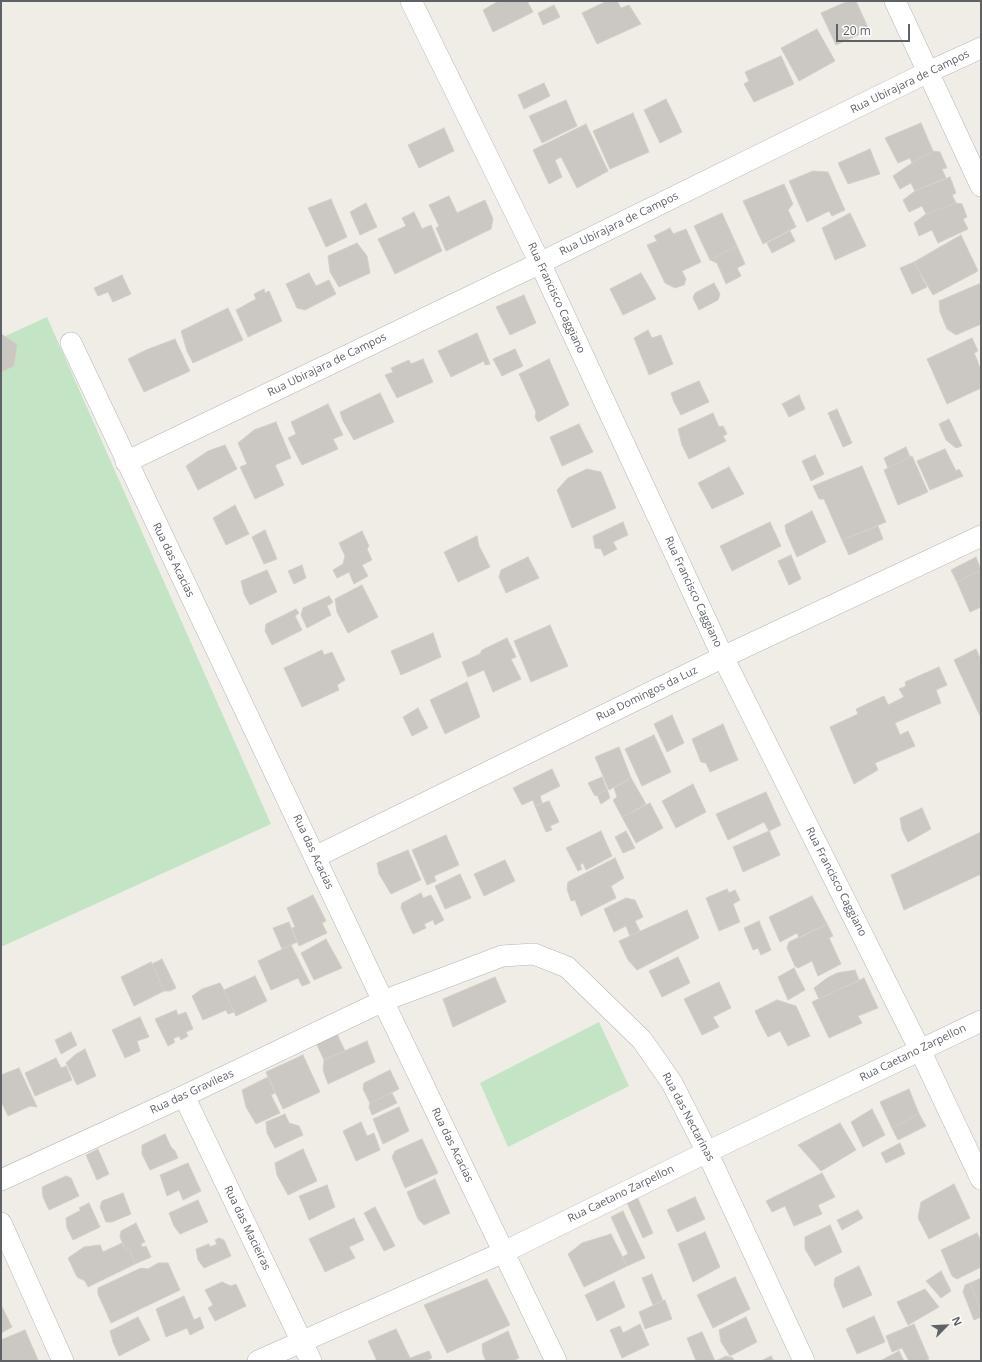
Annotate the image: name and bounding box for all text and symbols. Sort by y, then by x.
scale bar [838,16,912,42]
text: 20 m [843,22,871,39]
street label: Rua Ubirajara de Campos [848,47,972,117]
street label: Rua Ubirajara de Campos [557,189,681,259]
street label: Rua Francisco Caggiano [524,240,588,356]
street label: Rua Ubirajara de Campos [265,330,389,400]
street label: Rua das Acacias [149,521,197,599]
street label: Rua Francisco Caggiano [661,534,725,650]
street label: Rua Domingos da Luz [594,664,700,724]
street label: Rua das Acacias [290,812,336,892]
street label: Rua Francisco Caggiano [803,825,869,939]
street label: Rua Caetano Zarpellon [858,1021,968,1085]
street label: Rua das Gravileas [148,1067,236,1117]
street label: Rua das Nectarinas [659,1070,717,1164]
street label: Rua das Acacias [428,1106,476,1184]
street label: Rua Caetano Zarpellon [566,1162,676,1226]
street label: Rua das Macieiras [221,1184,273,1272]
north arrow [926,1306,966,1346]
text: N [949,1314,966,1328]

